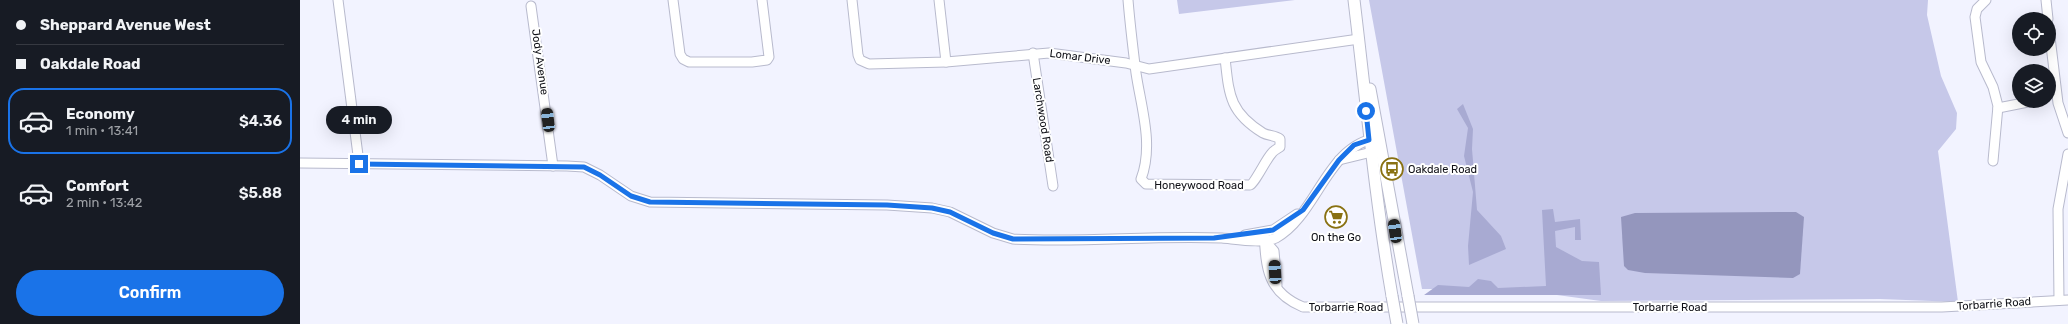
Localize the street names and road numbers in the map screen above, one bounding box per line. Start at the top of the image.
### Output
street label: Jody Avenue [529,28,551,96]
street label: Lomar Drive [1049,47,1111,67]
street label: Larchwood Road [1030,77,1056,163]
street label: Honeywood Road [1154,179,1244,192]
street label: Torbarrie Road [1956,295,2032,313]
street label: Torbarrie Road [1309,301,1383,314]
street label: Torbarrie Road [1633,301,1707,314]

